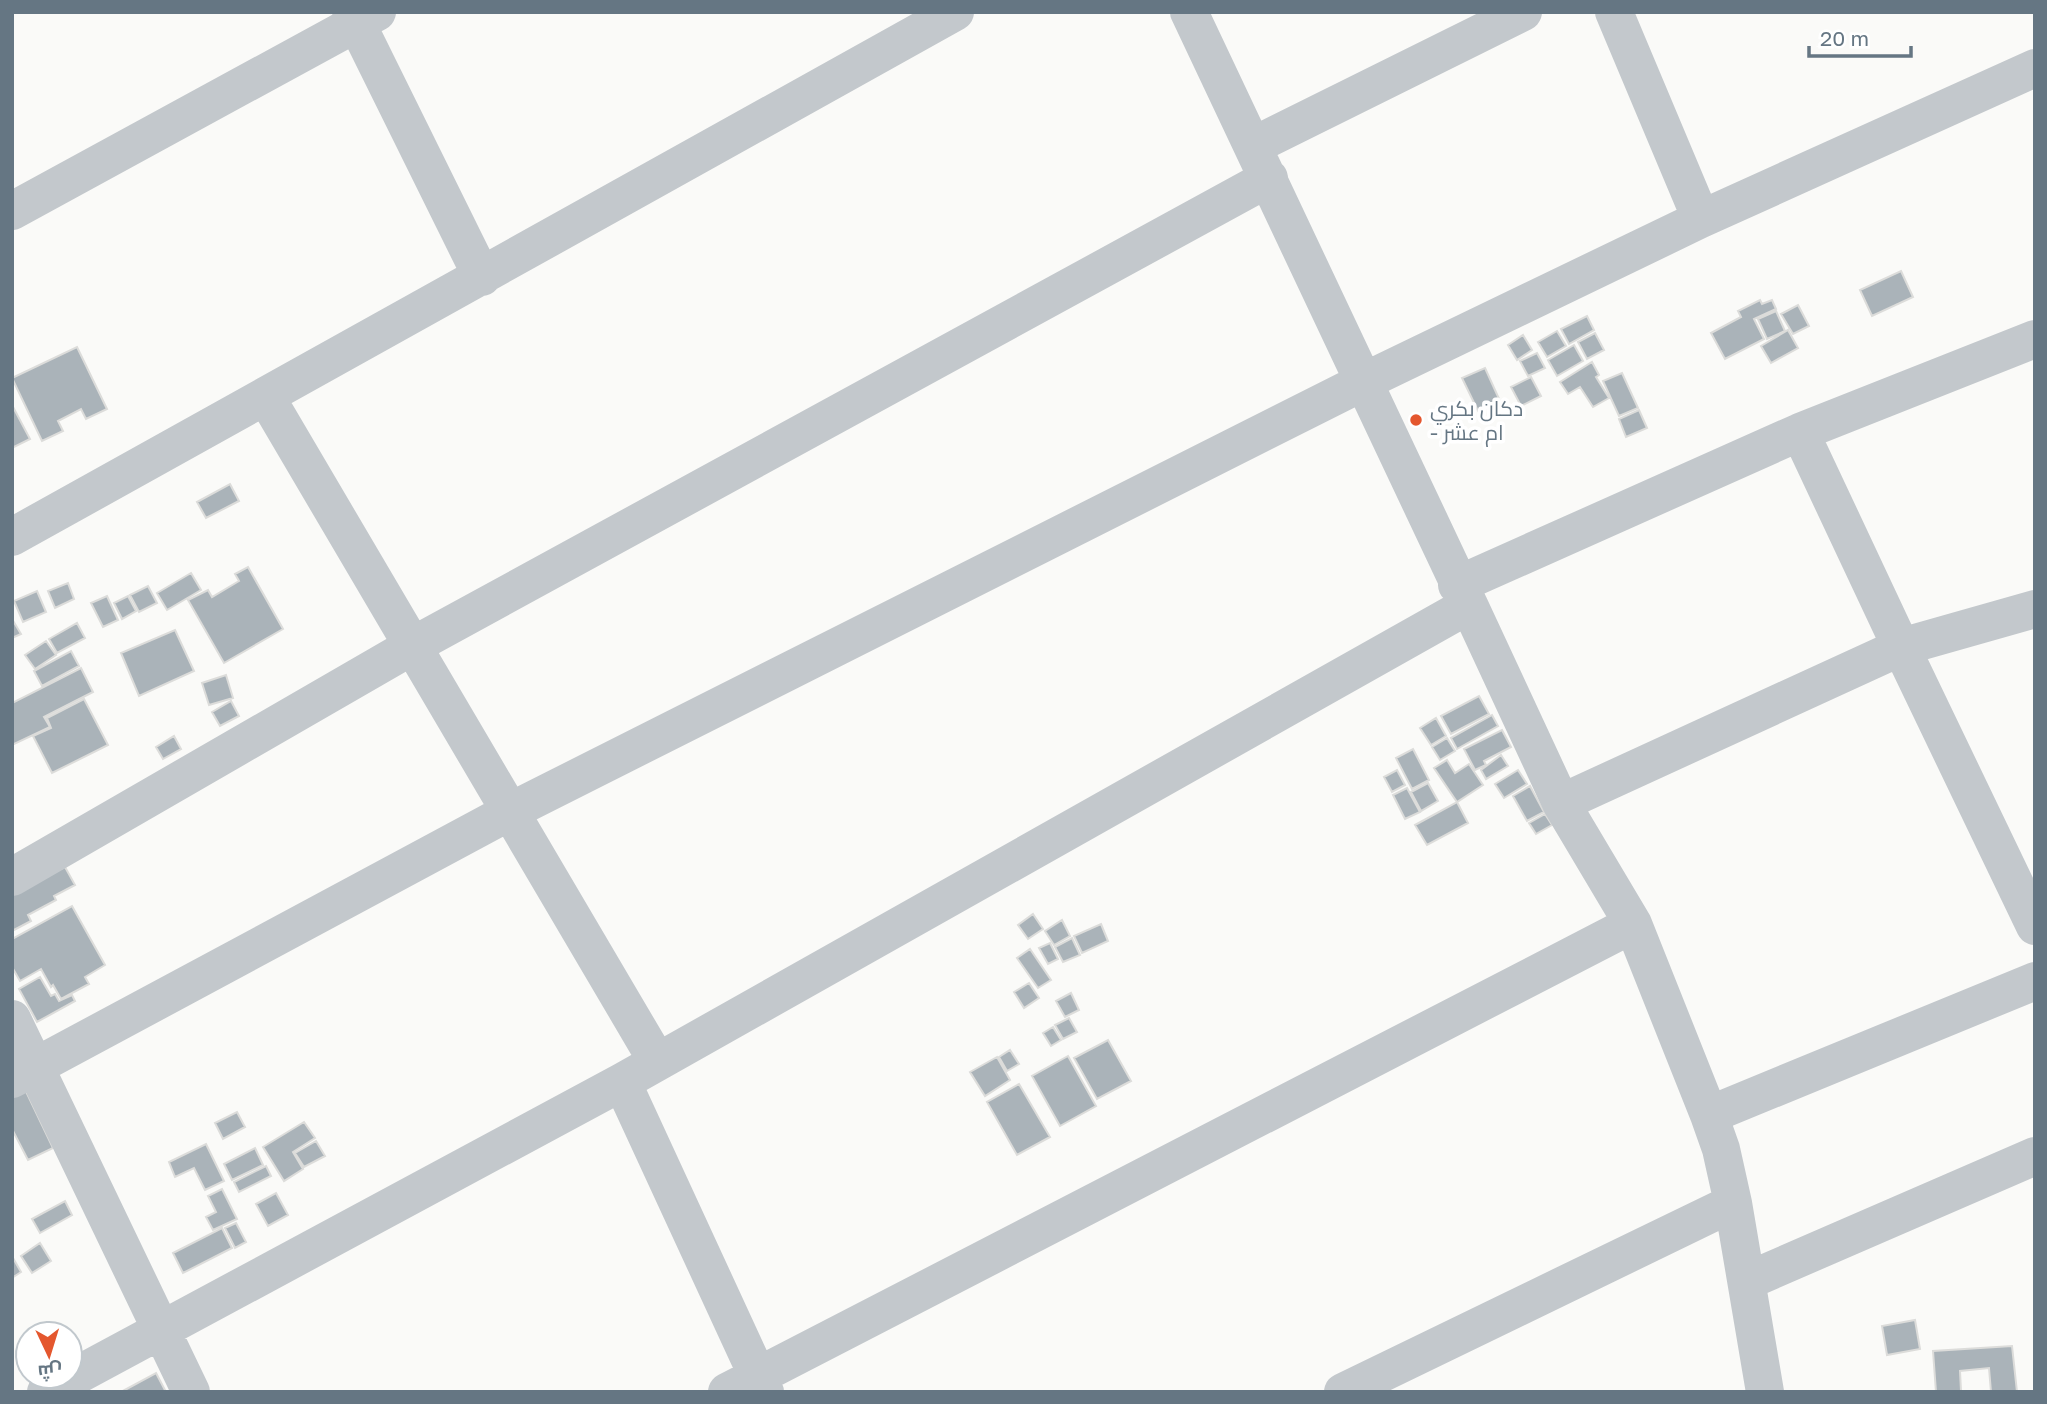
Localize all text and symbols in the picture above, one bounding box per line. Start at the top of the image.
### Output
scale bar [1809,14,1910,58]
text: 20 m [1820,25,1869,51]
place label: دكان بكري - ام عشر [1430,395,1523,447]
marker: دكان بكري - ام عشر [1408,412,1424,428]
north arrow [14,1320,84,1390]
text: ش [37,1359,63,1385]

